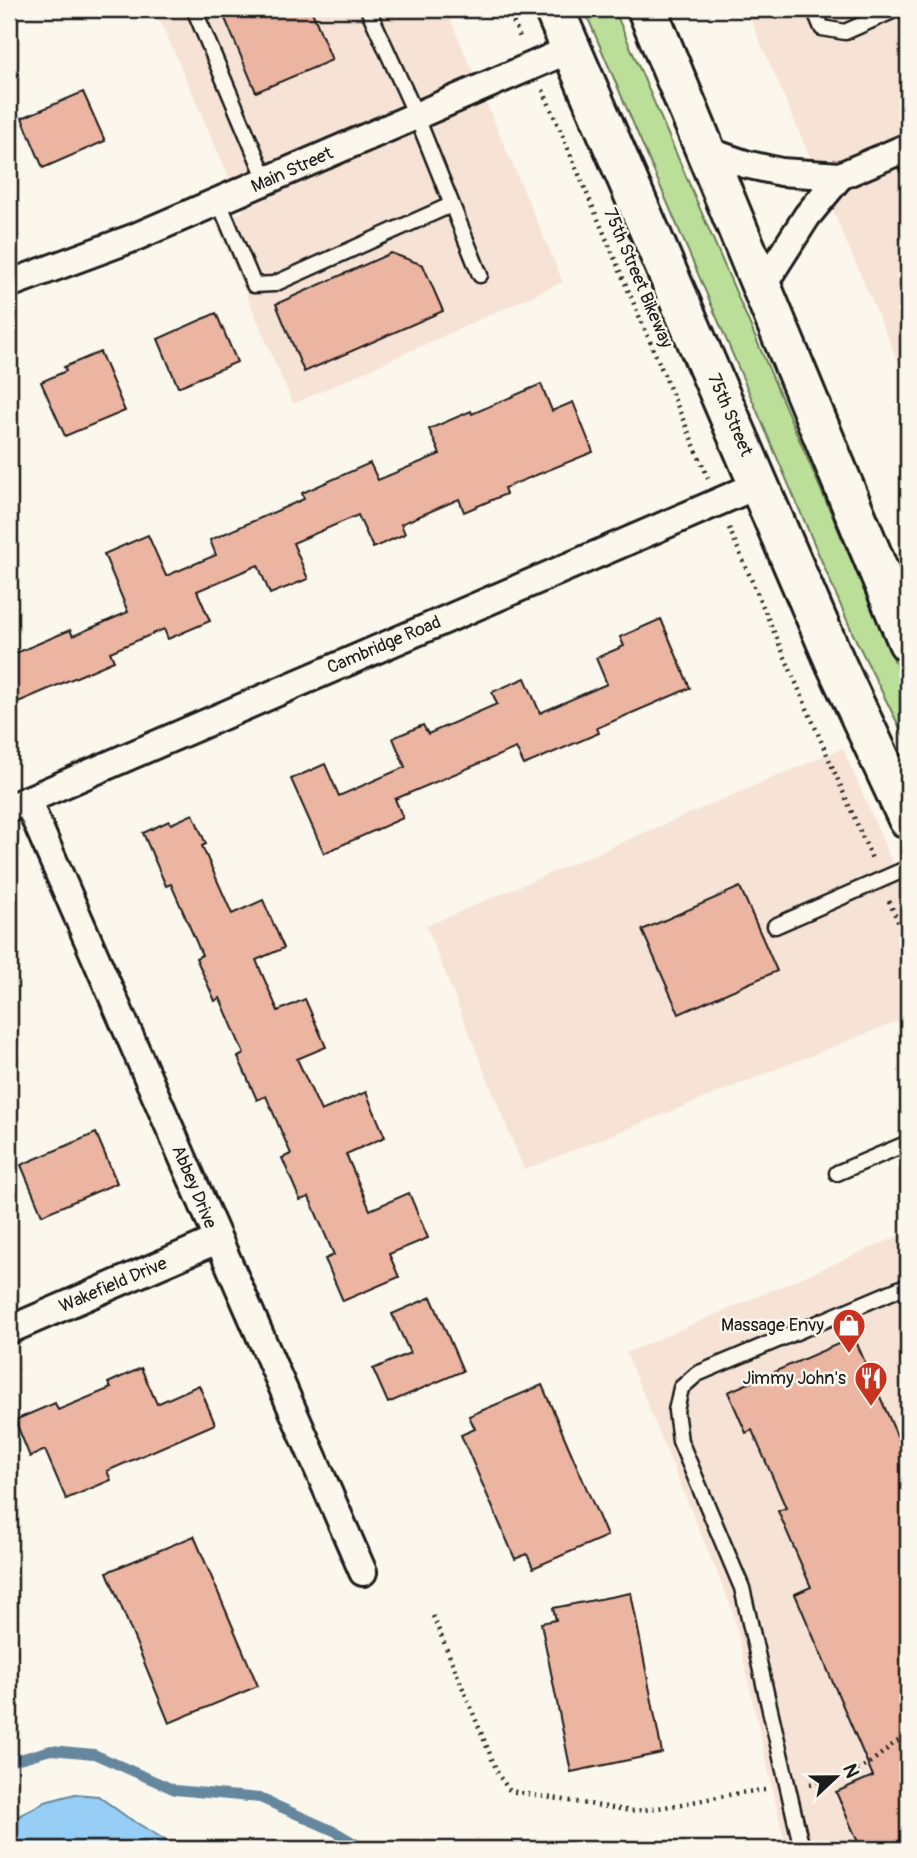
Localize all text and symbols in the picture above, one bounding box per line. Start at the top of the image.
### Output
street label: Main Street [247,141,337,198]
street label: 75th Street Bikeway [598,205,678,352]
street label: 75th Street [702,370,758,461]
street label: Cambridge Road [323,611,445,679]
street label: Abbey Drive [166,1142,222,1232]
street label: Wakefield Drive [56,1252,171,1318]
shop icon: Massage Envy [830,1306,868,1355]
place label: Massage Envy [721,1314,824,1337]
restaurant icon: Jimmy John's [852,1359,890,1408]
place label: Jimmy John's [743,1367,846,1390]
north arrow [802,1742,872,1812]
text: N [837,1761,864,1782]

